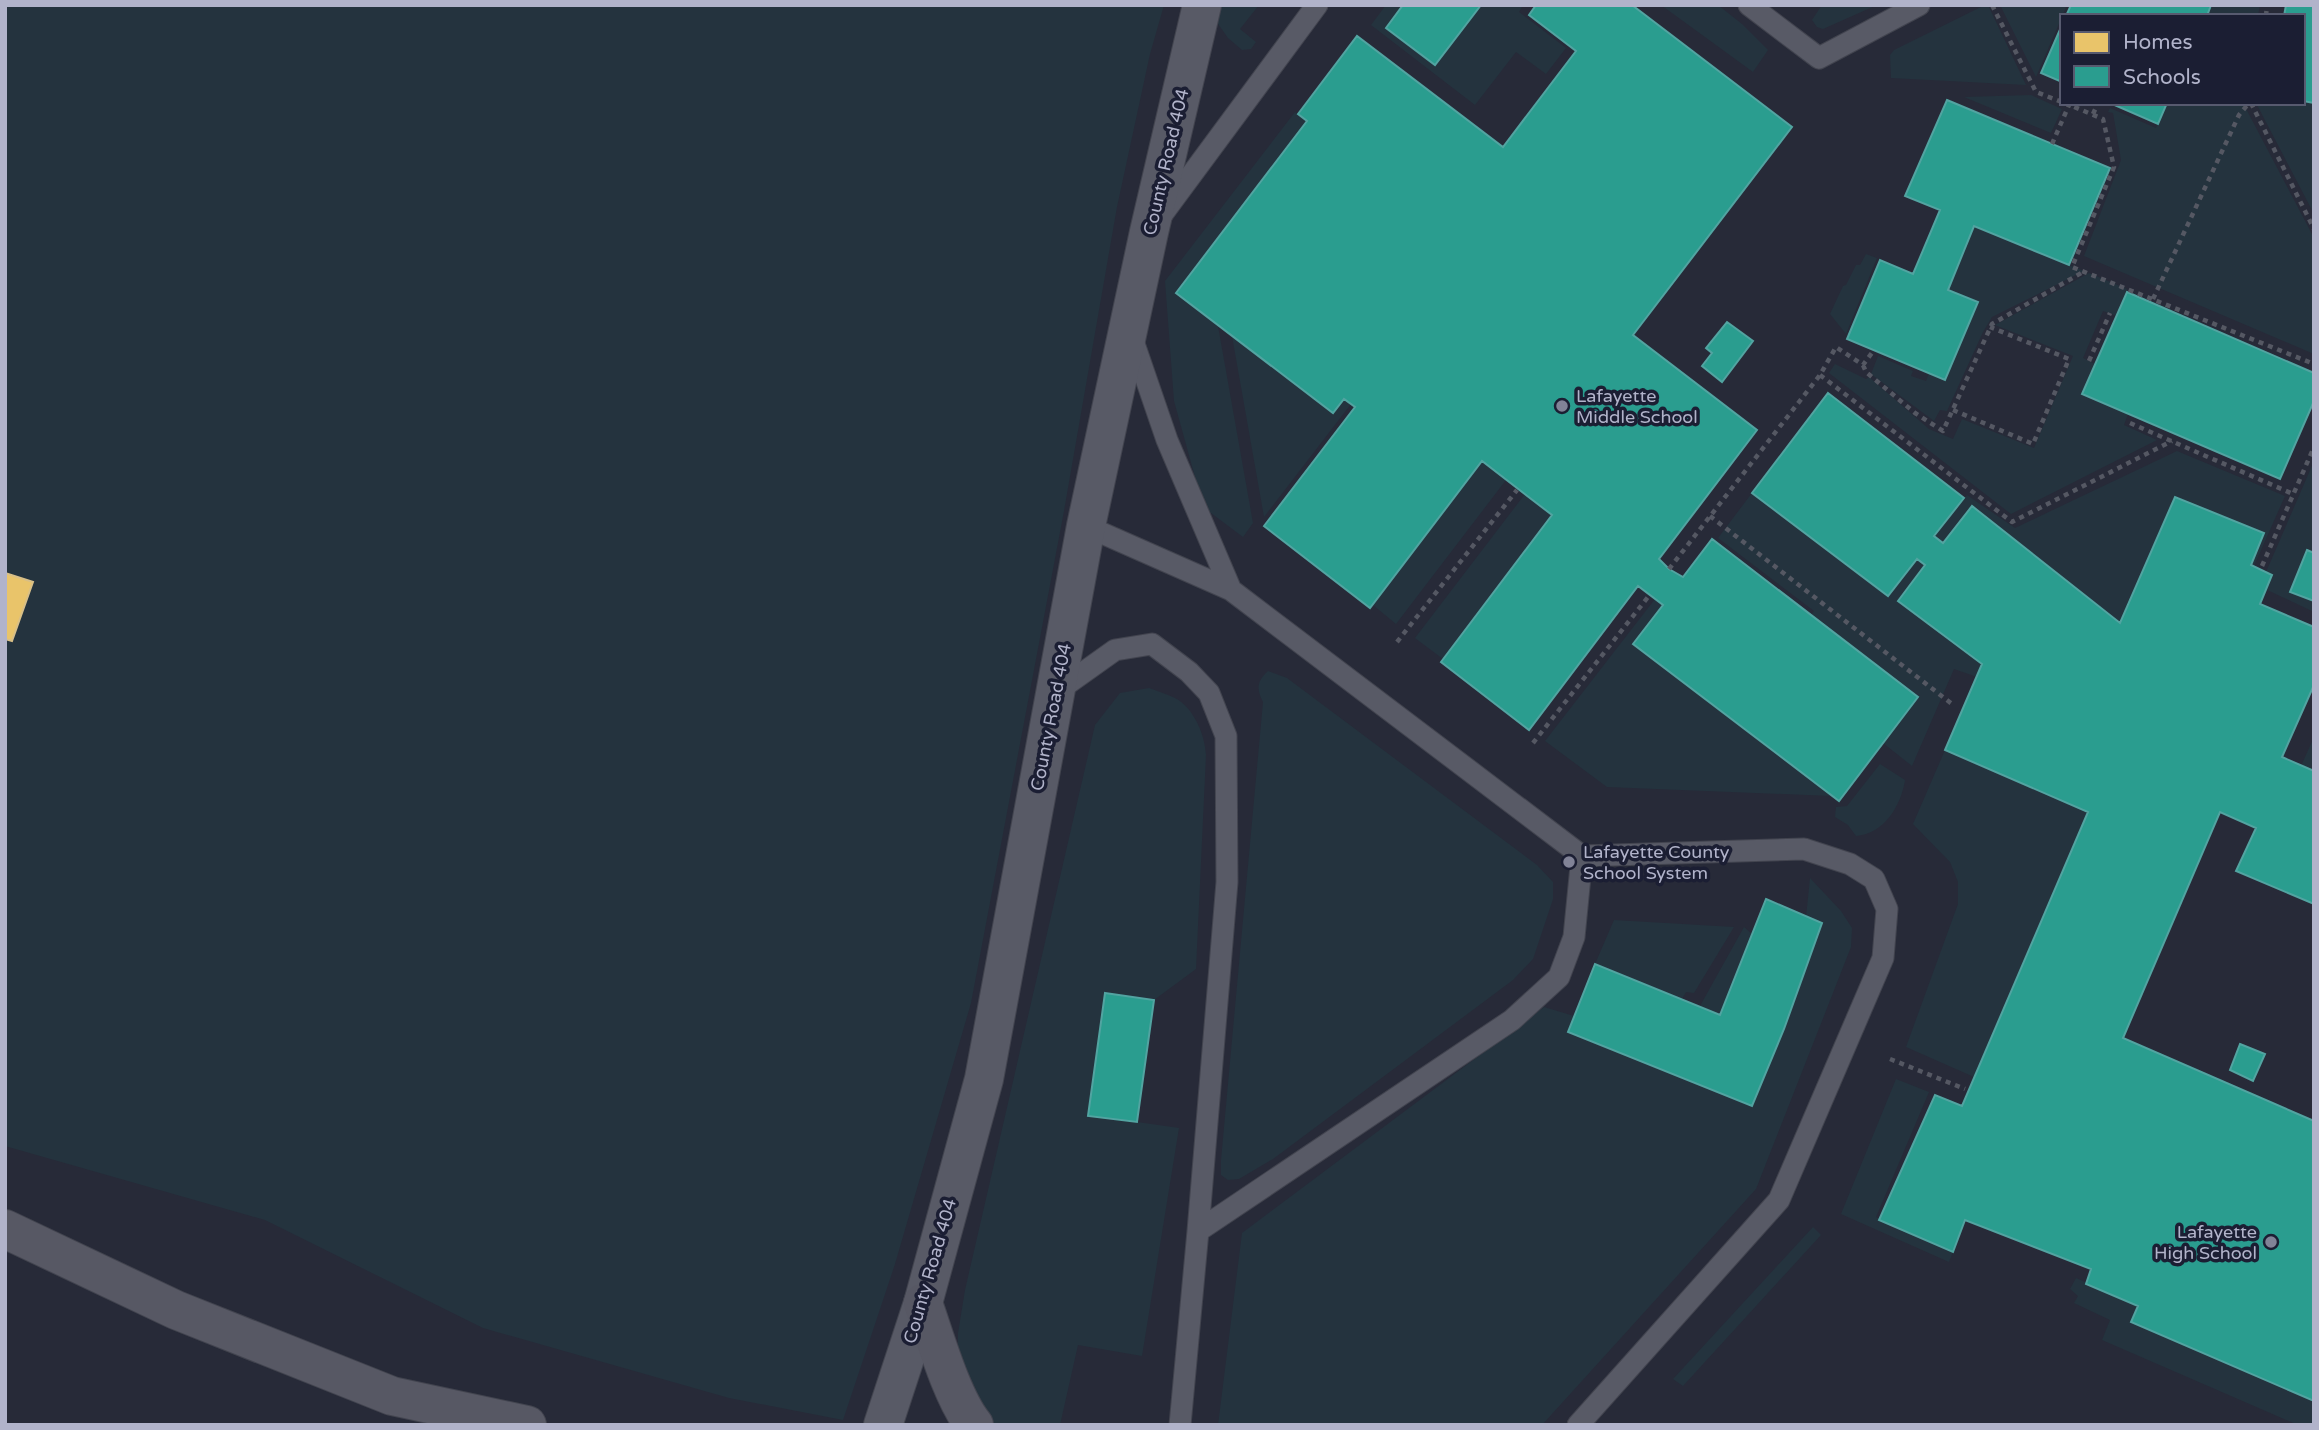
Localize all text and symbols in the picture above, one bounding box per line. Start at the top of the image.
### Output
legend [2060,14,2305,105]
text: Homes [2123,30,2193,55]
text: Schools [2123,65,2201,90]
street label: County Road 404 [1138,87,1194,237]
place label: Lafayette Middle School [1576,385,1698,428]
marker: Lafayette Middle School [1554,398,1570,414]
street label: County Road 404 [1026,641,1076,793]
place label: Lafayette County School System [1583,841,1730,884]
marker: Lafayette County School System [1561,854,1577,870]
street label: County Road 404 [899,1196,961,1346]
place label: Lafayette High School [2154,1221,2257,1264]
marker: Lafayette High School [2263,1234,2279,1250]

